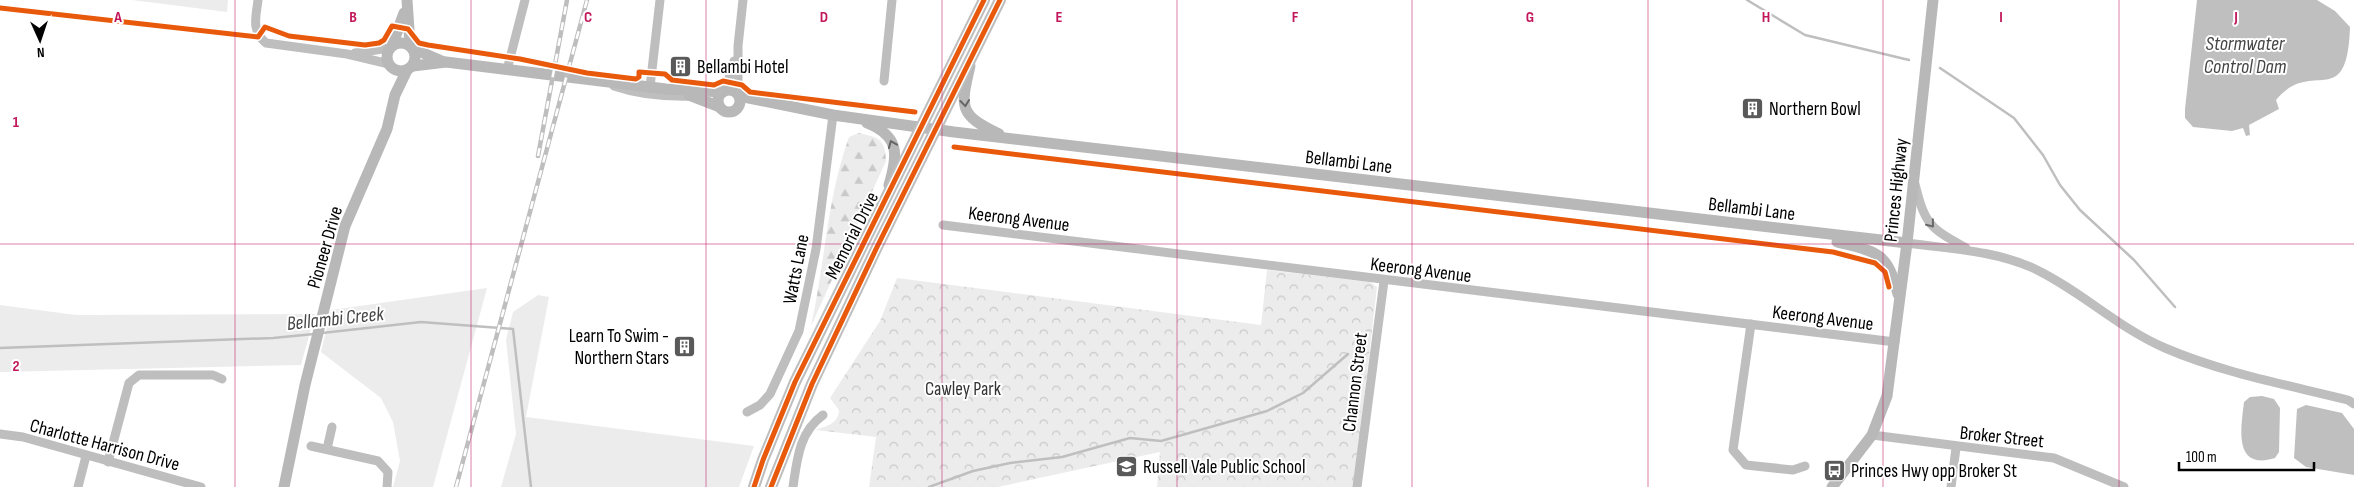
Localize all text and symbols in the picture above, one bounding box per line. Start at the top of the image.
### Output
text: A [113,8,122,27]
text: B [349,8,357,27]
text: C [584,8,592,27]
text: D [820,8,828,27]
text: E [1056,8,1063,27]
text: F [1292,8,1299,27]
text: G [1526,8,1534,27]
text: H [1762,8,1770,27]
text: I [1999,8,2003,27]
text: J [2233,8,2238,27]
north arrow [15,15,65,65]
water label: Stormwater Control Dam [2204,32,2287,79]
text: N [36,44,45,61]
building icon: Bellambi Hotel [669,54,693,78]
place label: Bellambi Hotel [697,56,788,79]
building icon: Northern Bowl [1741,96,1765,120]
place label: Northern Bowl [1769,98,1861,121]
one-way arrow [959,99,970,107]
text: 1 [13,113,20,132]
street label: Princes Highway [1880,137,1913,243]
one-way arrow [888,140,898,149]
street label: Bellambi Lane [1304,146,1394,179]
street label: Memorial Drive [821,188,884,283]
street label: Bellambi Lane [1707,193,1797,226]
street label: Keerong Avenue [967,202,1071,237]
street label: Pioneer Drive [303,204,348,291]
one-way arrow [1925,219,1934,228]
street label: Watts Lane [778,232,814,306]
street label: Keerong Avenue [1369,253,1473,288]
street label: Keerong Avenue [1771,301,1875,336]
water label: Bellambi Creek [286,302,385,336]
place label: Learn To Swim - Northern Stars [569,325,669,370]
street label: Channon Street [1338,331,1373,433]
building icon: Learn To Swim - Northern Stars [673,334,697,358]
text: 2 [12,357,20,376]
park label: Cawley Park [925,378,1002,401]
street label: Charlotte Harrison Drive [27,414,182,476]
street label: Broker Street [1959,422,2045,453]
scale bar [2179,440,2314,472]
text: 100 m [2186,448,2217,467]
school or university icon: Russell Vale Public School [1115,454,1139,478]
place label: Russell Vale Public School [1143,456,1305,479]
bus stop icon: Princes Hwy opp Broker St [1823,458,1847,482]
place label: Princes Hwy opp Broker St [1851,460,2017,483]

